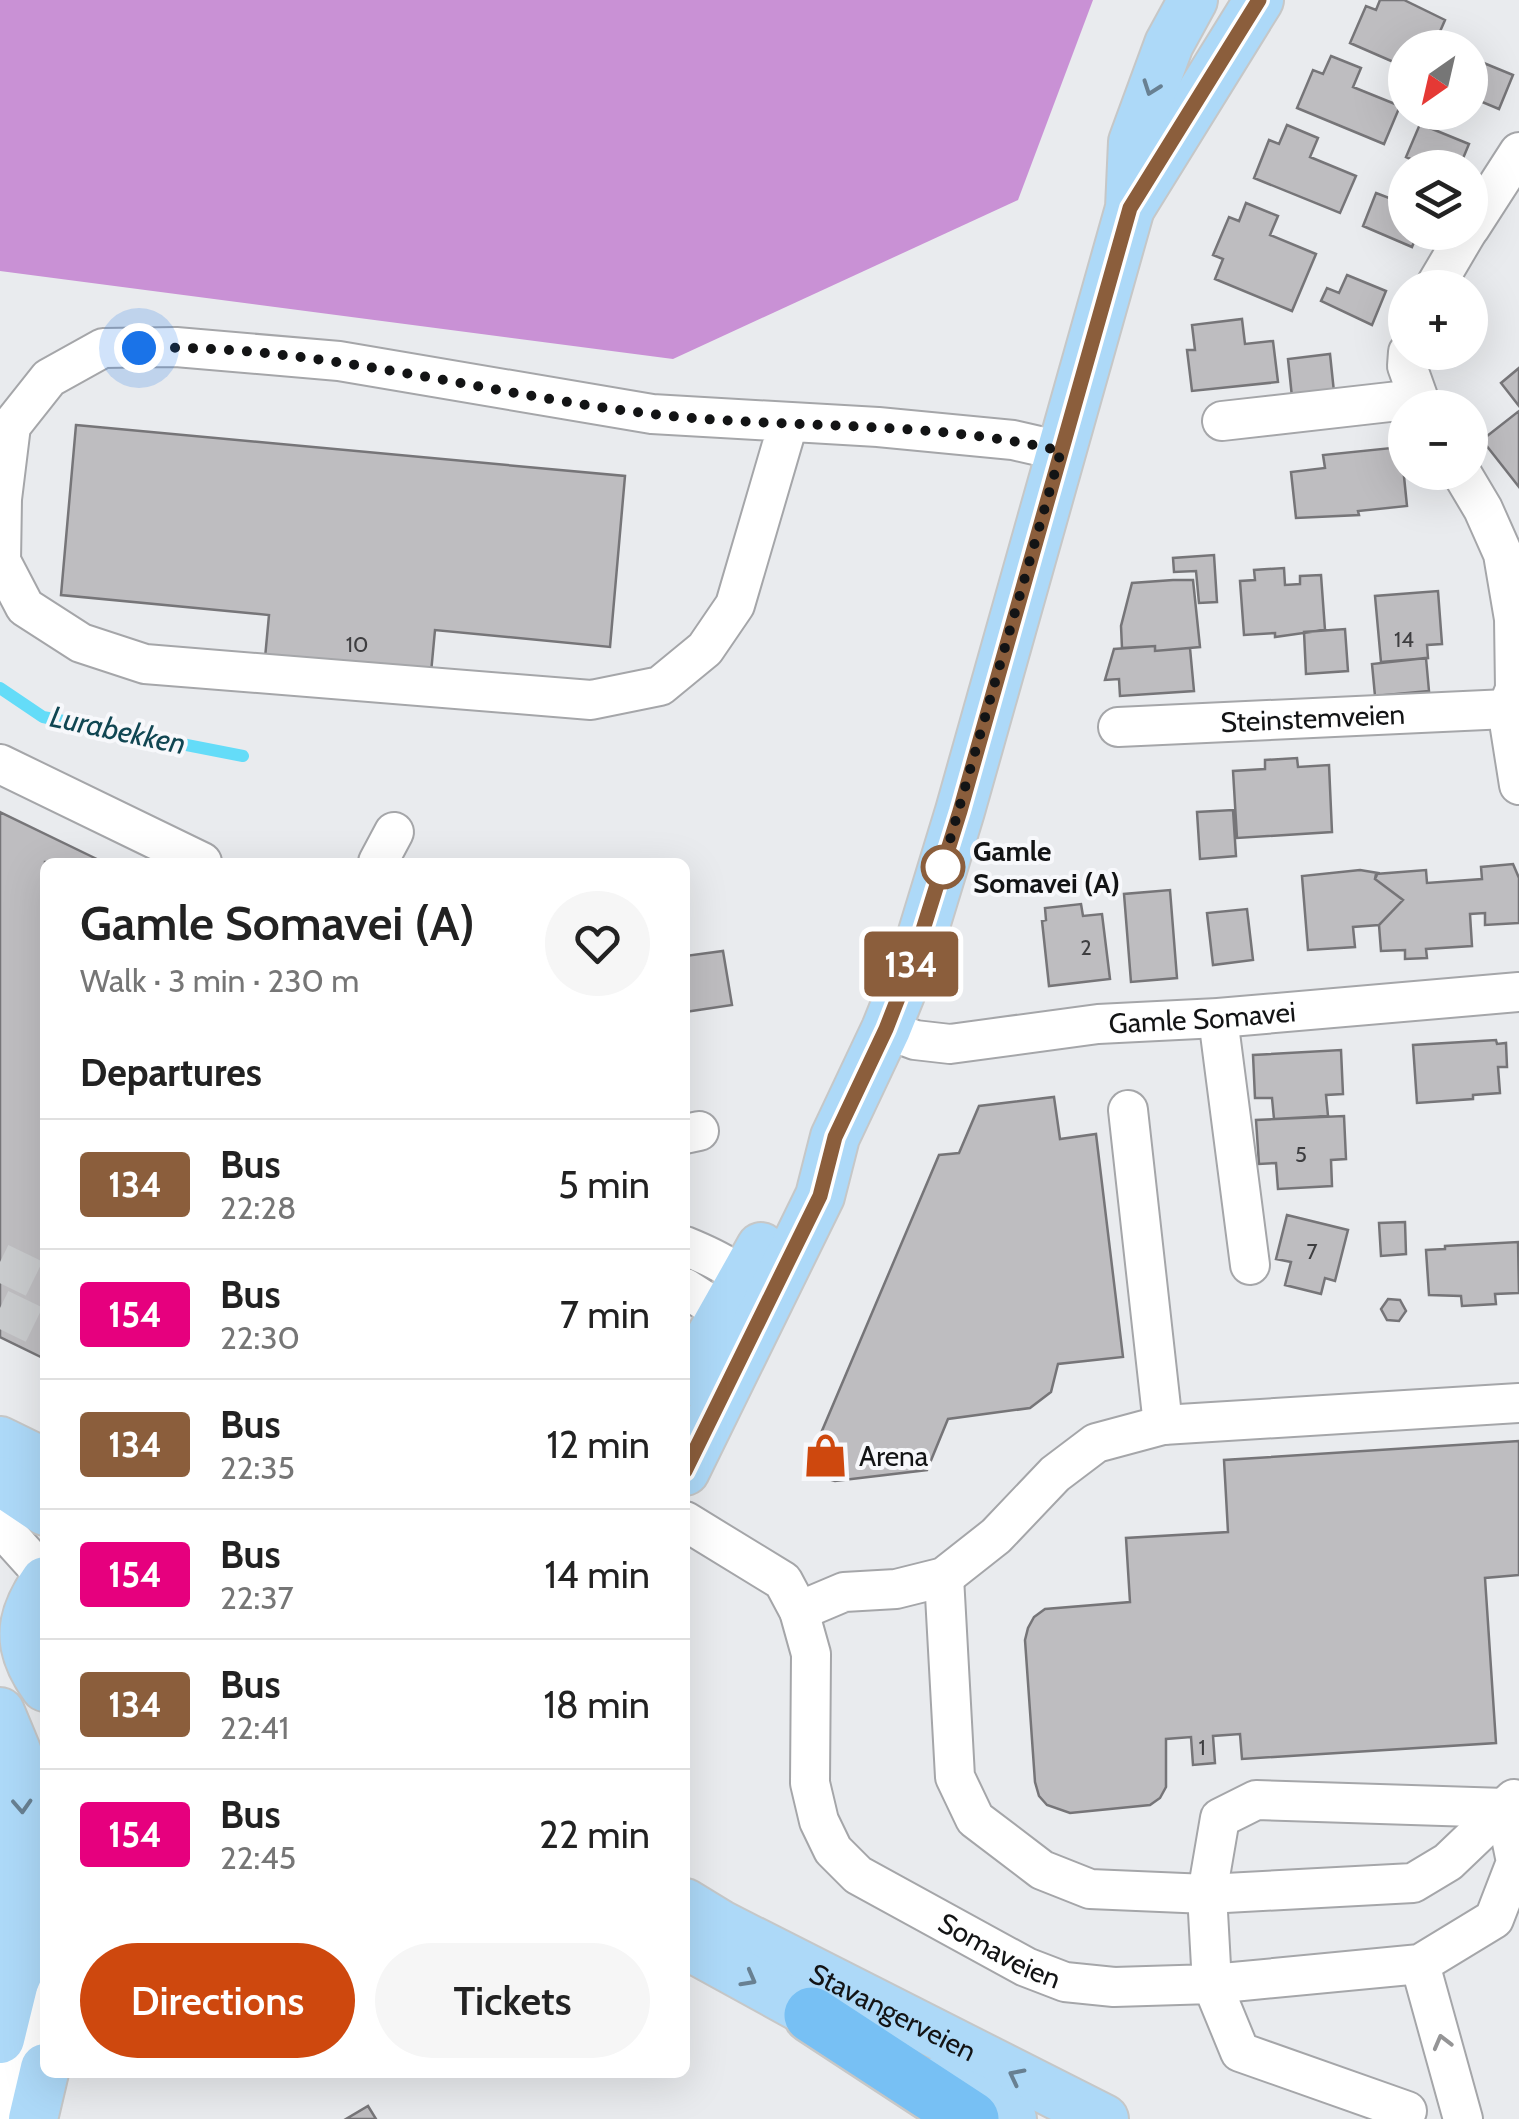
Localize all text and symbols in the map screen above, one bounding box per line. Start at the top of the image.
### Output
north arrow [1388,30,1488,130]
map controls [1388,30,1488,490]
one-way arrow [1143,78,1163,96]
button: layers [1388,150,1488,250]
button: + [1388,270,1488,370]
your location [114,323,164,373]
button: − [1388,390,1488,490]
house number: 14 [1394,626,1414,653]
house number: 10 [346,631,368,658]
street label: Steinstemveien [1220,697,1406,739]
water label: Lurabekken [47,698,189,762]
place label: Gamle Somavei (A) [973,834,1120,900]
marker: Gamle Somavei (A) [922,846,964,888]
button: heart [545,891,650,996]
text: Gamle Somavei (A) [80,894,475,952]
line badge: 134 [854,932,968,996]
house number: 2 [1080,934,1092,961]
text: 134 [884,943,938,986]
text: Walk · 3 min · 230 m [80,961,359,1000]
street label: Gamle Somavei [1108,994,1297,1040]
text: Departures [80,1049,262,1096]
text: Bus [220,1141,281,1188]
house number: 5 [1295,1141,1307,1168]
text: 5 min [558,1161,650,1208]
text: 134 [108,1163,162,1206]
text: 22:28 [220,1188,296,1227]
house number: 7 [1306,1238,1318,1265]
text: Bus [220,1271,281,1318]
text: 7 min [560,1291,650,1338]
text: 154 [108,1293,162,1336]
text: 22:30 [220,1318,300,1357]
text: Bus [220,1401,281,1448]
text: 12 min [547,1421,650,1468]
text: 134 [108,1423,162,1466]
shop icon: Arena [802,1432,850,1480]
place label: Arena [859,1439,929,1473]
text: 22:35 [220,1448,295,1487]
text: Bus [220,1531,281,1578]
text: 14 min [544,1551,650,1598]
text: 154 [108,1553,162,1596]
text: 22:37 [220,1578,294,1617]
text: Bus [220,1661,281,1708]
text: 18 min [543,1681,650,1728]
text: 134 [108,1683,162,1726]
text: 22:41 [220,1708,289,1747]
house number: 1 [1198,1734,1206,1761]
text: Bus [220,1791,281,1838]
one-way arrow [11,1799,32,1815]
text: 22 min [539,1811,650,1858]
text: 154 [108,1813,162,1856]
text: 22:45 [220,1838,296,1877]
street label: Somaveien [933,1905,1066,1996]
button: Directions [80,1943,355,2058]
button: Tickets [375,1943,650,2058]
street label: Stavangerveien [804,1956,982,2068]
one-way arrow [738,1967,756,1987]
one-way arrow [1432,2033,1453,2051]
one-way arrow [1009,2069,1027,2088]

